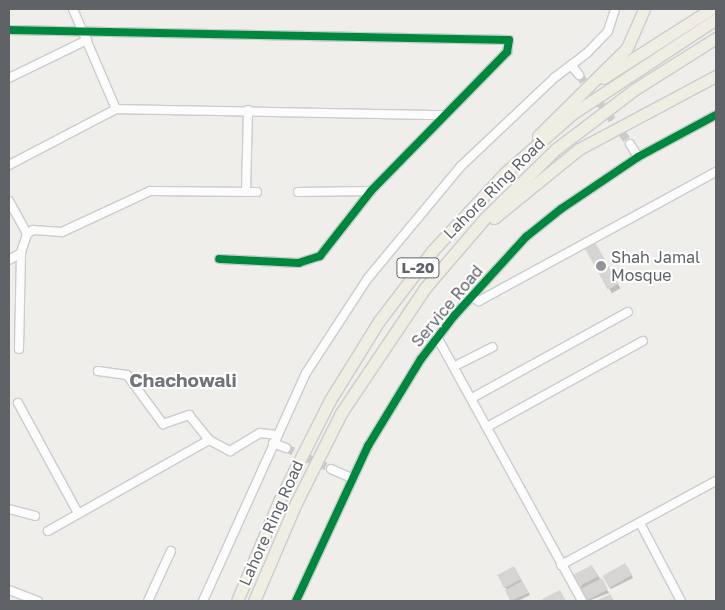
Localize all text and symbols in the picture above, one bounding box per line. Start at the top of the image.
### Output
street label: Lahore Ring Road [439,133,549,243]
place label: Shah Jamal Mosque [611,247,700,285]
road number: L-20 [396,256,440,280]
marker: Shah Jamal Mosque [595,260,607,272]
street label: Service Road [407,261,487,351]
district label: Chachowali [129,369,237,391]
street label: Lahore Ring Road [235,457,307,589]

